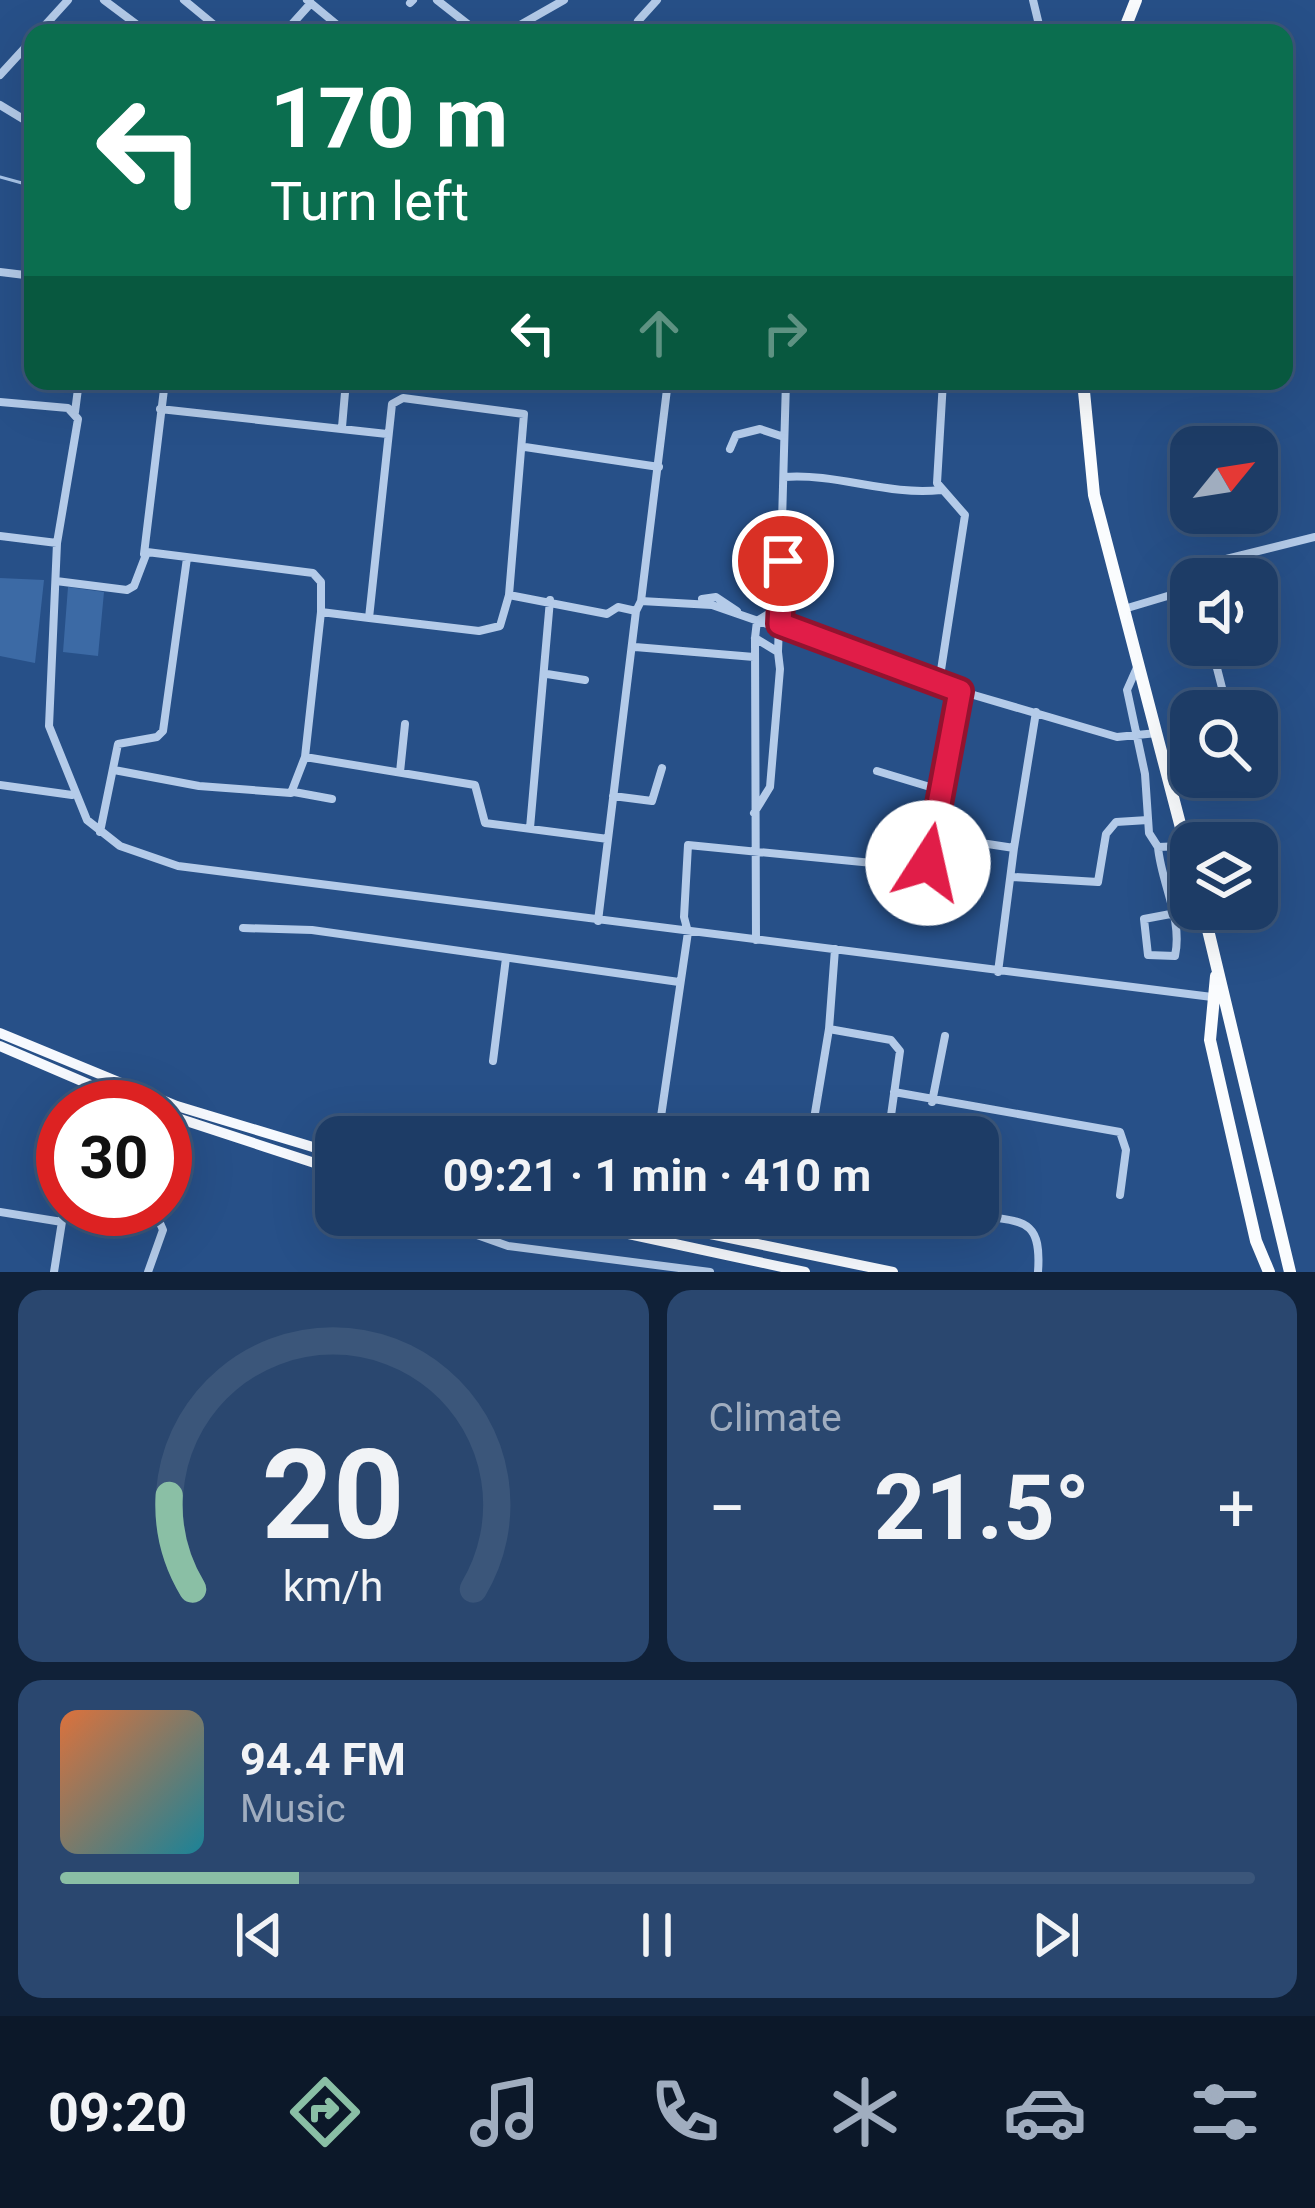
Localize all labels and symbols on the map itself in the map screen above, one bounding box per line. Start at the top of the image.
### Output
north arrow [1170,426,1278,534]
pin [732,510,834,612]
position arrow [865,800,991,926]
speed limit sign: 30 [36,1080,192,1236]

